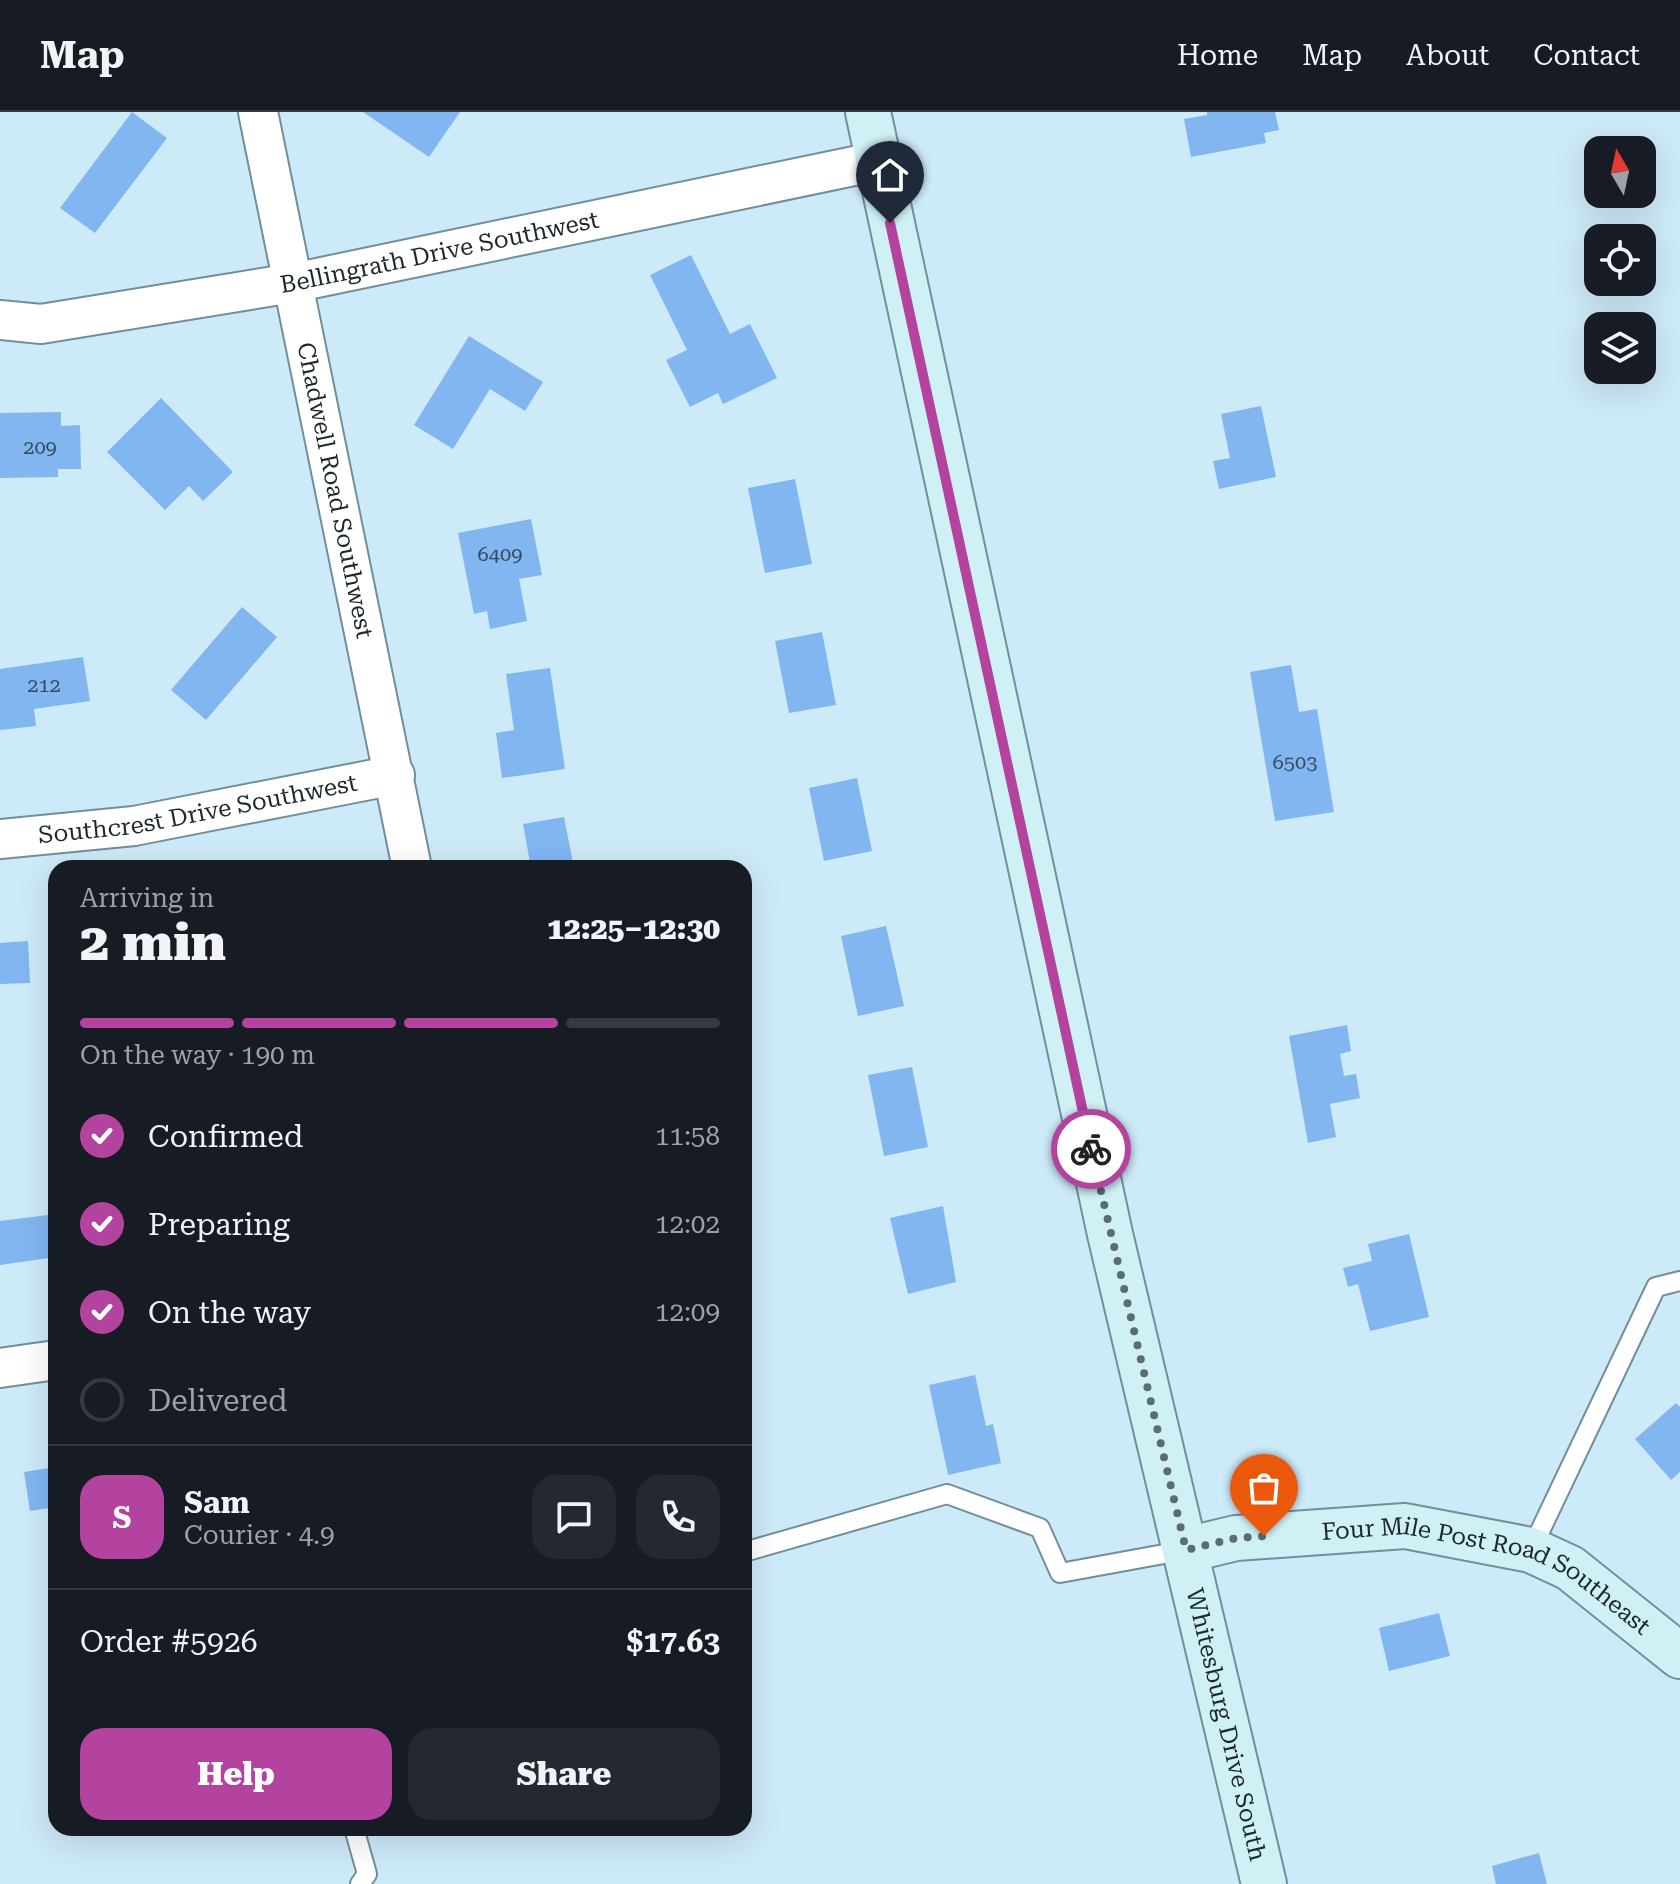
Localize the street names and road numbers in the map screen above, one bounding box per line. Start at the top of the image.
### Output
street label: Bellingrath Drive Southwest [278,206,601,299]
street label: Chadwell Road Southwest [291,340,379,641]
street label: Southcrest Drive Southwest [37,769,359,849]
street label: Four Mile Post Road Southeast [1321,1512,1656,1641]
street label: Whitesburg Drive South [1180,1586,1272,1864]

